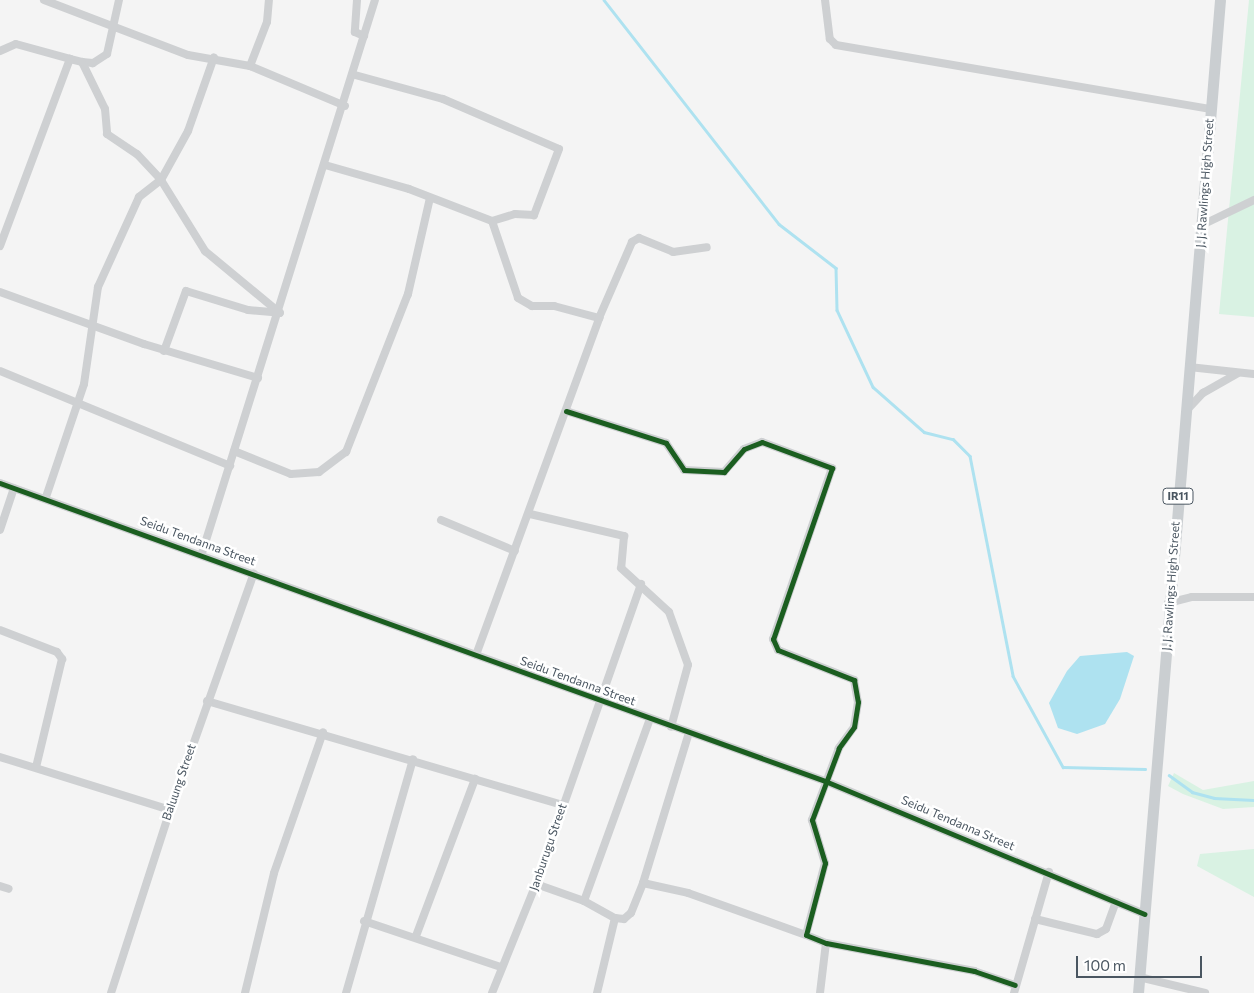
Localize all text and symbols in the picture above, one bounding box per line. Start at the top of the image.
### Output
street label: J. J. Rawlings High Street [1193,118,1217,248]
road number: IR11 [1162,488,1194,504]
street label: Seidu Tendanna Street [138,513,258,569]
street label: J. J. Rawlings High Street [1159,521,1183,651]
street label: Seidu Tendanna Street [518,653,638,709]
street label: Baluung Street [159,742,199,822]
street label: Seidu Tendanna Street [899,793,1017,853]
street label: Janburugu Street [526,801,570,893]
scale bar [1079,946,1205,978]
text: 100 m [1084,956,1126,974]

